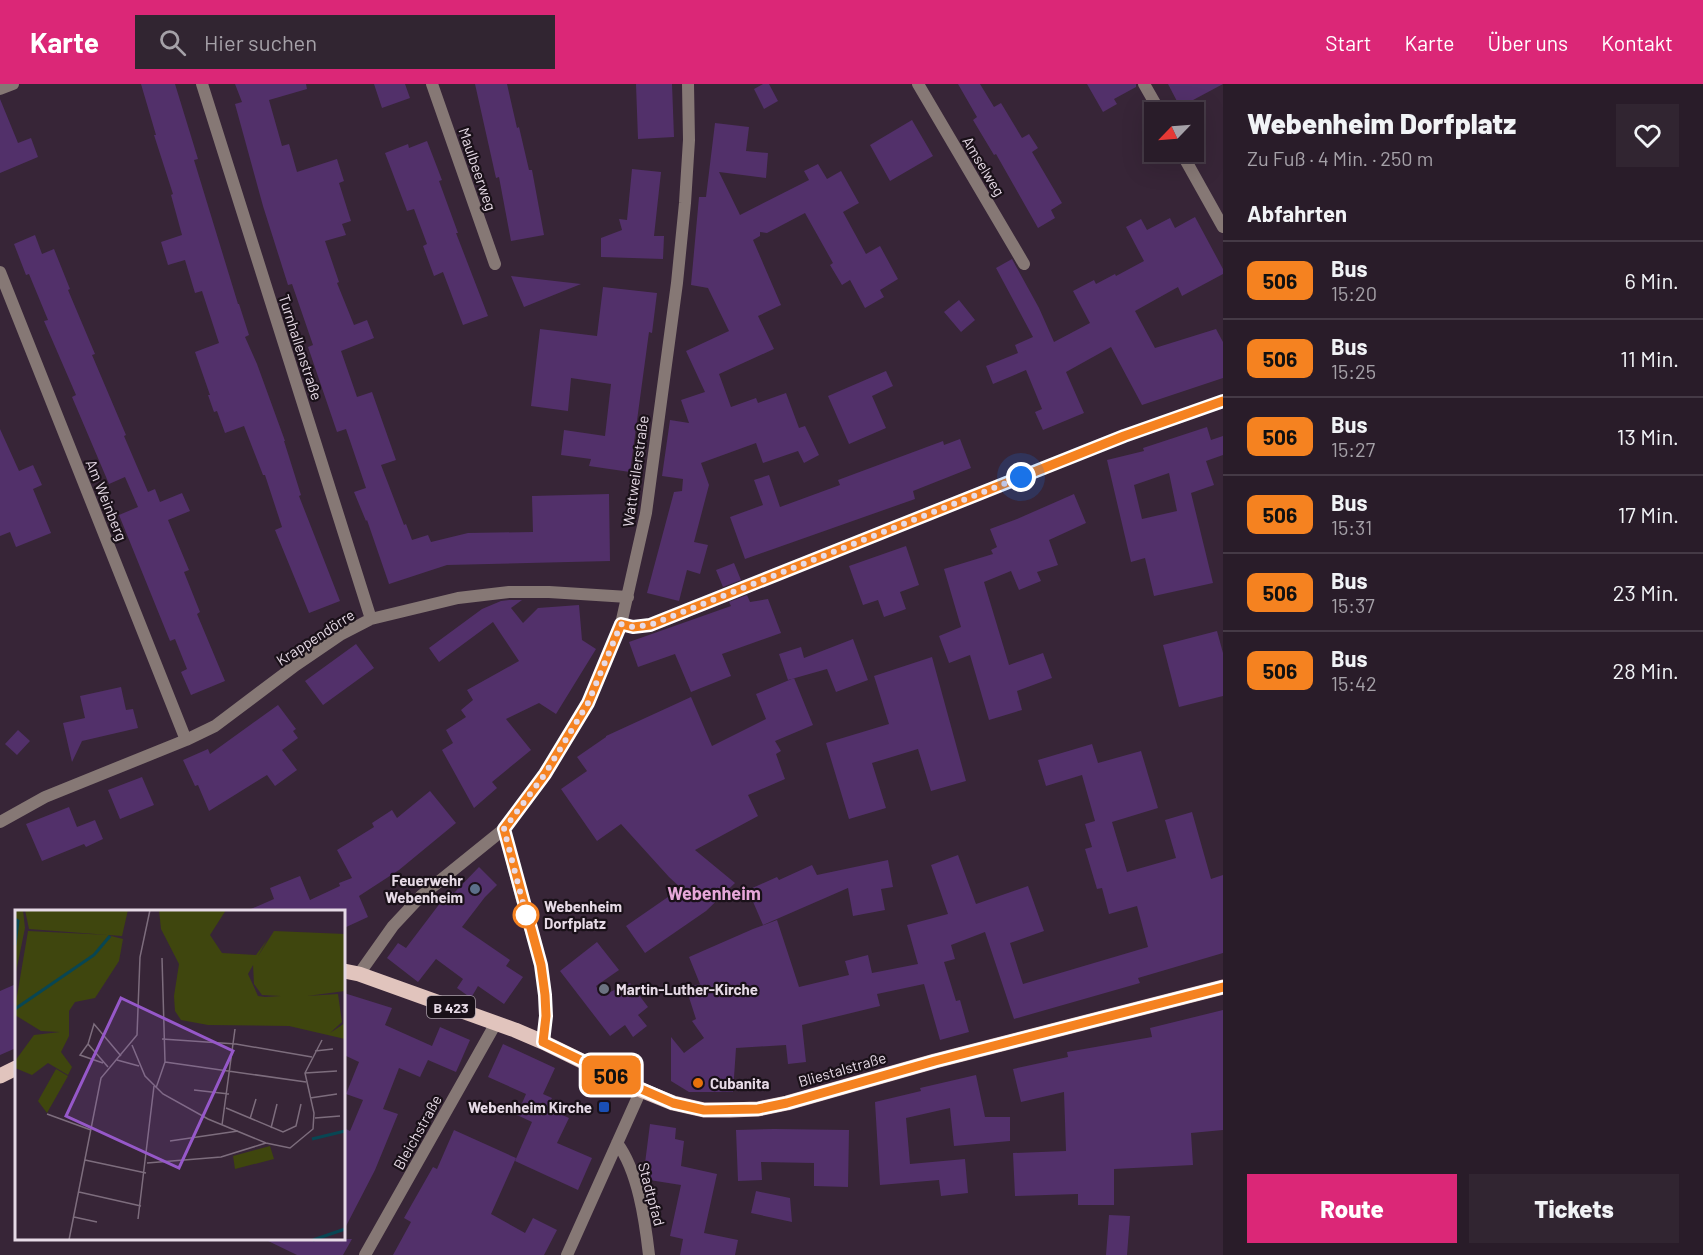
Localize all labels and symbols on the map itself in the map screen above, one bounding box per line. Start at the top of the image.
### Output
north arrow [1144,102,1204,162]
street label: Maulbeerweg [455,125,501,213]
street label: Amselweg [959,133,1009,199]
street label: Turnhallenstraße [275,292,327,402]
street label: Wattweilerstraße [618,414,652,528]
street label: Am Weinberg [83,457,131,543]
your location [1006,462,1036,492]
street label: Krappendörre [272,605,358,669]
place label: Feuerwehr Webenheim [385,871,463,906]
marker: Feuerwehr Webenheim [468,882,482,896]
district label: Webenheim [667,882,761,904]
place label: Webenheim Dorfplatz [544,897,622,932]
marker: Webenheim Dorfplatz [513,902,539,928]
inset map [15,910,345,1240]
place label: Martin-Luther-Kirche [616,980,758,998]
marker: Martin-Luther-Kirche [597,982,611,996]
road number: B 423 [427,996,475,1018]
street label: Bliestalstraße [796,1048,888,1090]
line badge: 506 [576,1056,646,1094]
place label: Cubanita [710,1074,769,1092]
marker: Cubanita [691,1076,705,1090]
street label: Bleichstraße [389,1091,445,1173]
place label: Webenheim Kirche [468,1098,592,1116]
marker: Webenheim Kirche [597,1100,611,1114]
street label: Stadtpfad [635,1160,669,1228]

